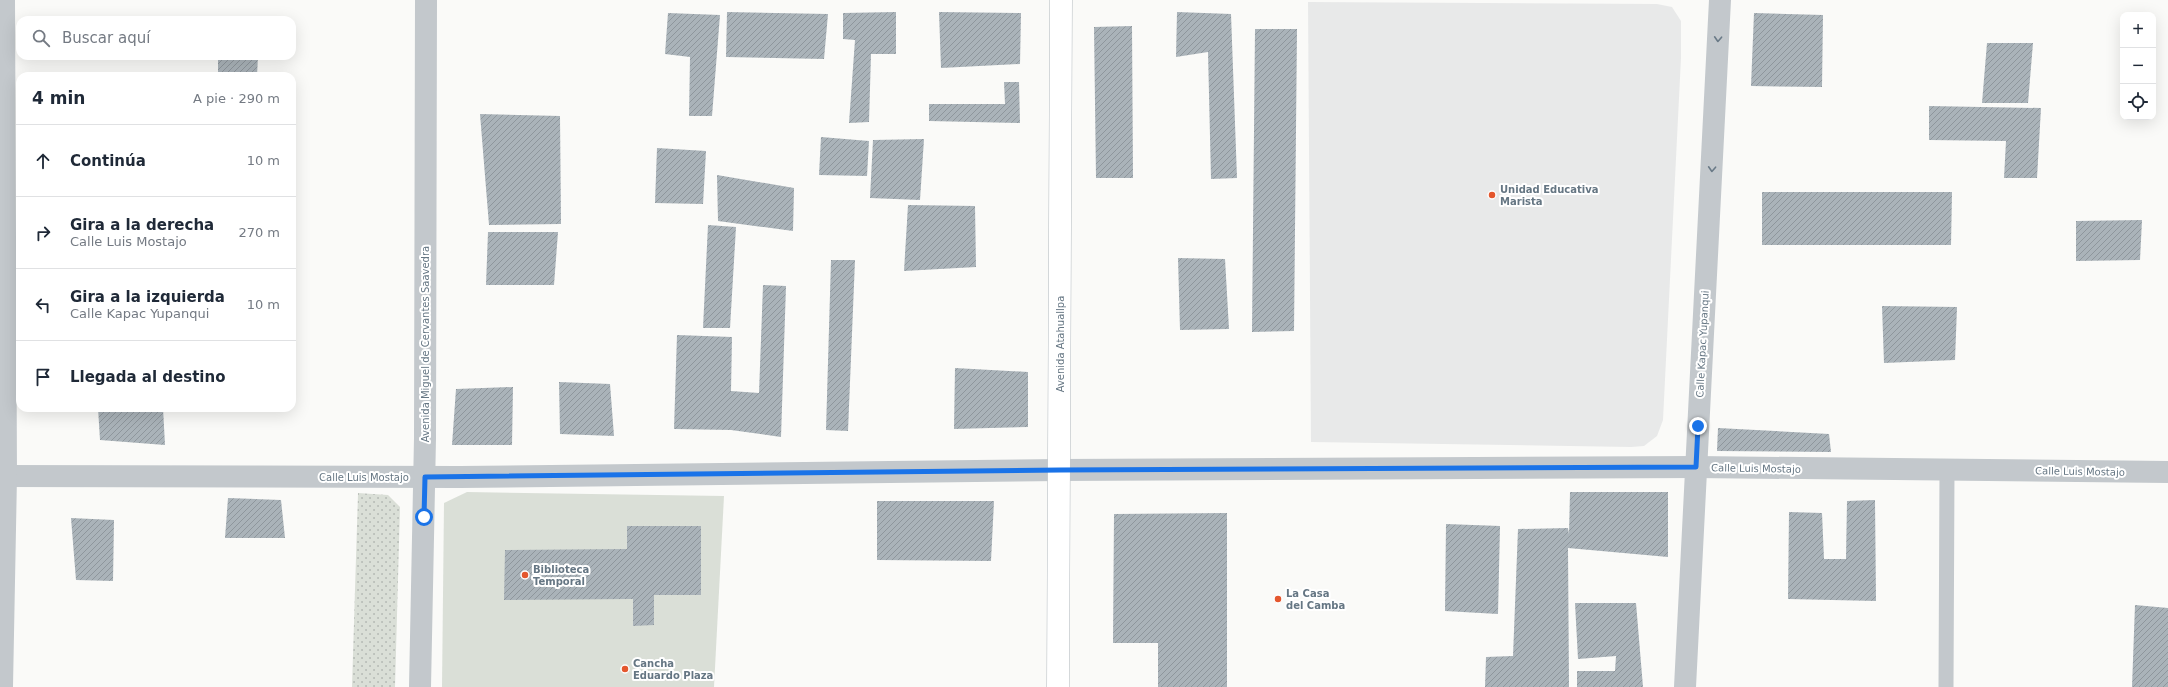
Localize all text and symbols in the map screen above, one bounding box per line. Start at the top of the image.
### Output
map controls [2120,12,2156,120]
button: + [2120,12,2156,48]
search box [16,16,296,60]
icon: search [30,27,52,49]
text: Buscar aquí [62,29,150,47]
one-way arrow [1714,36,1723,42]
button: − [2120,48,2156,84]
button: locate [2120,84,2156,120]
text: 4 min [32,88,85,108]
text: A pie · 290 m [193,91,280,106]
icon: ahead [32,150,54,172]
text: Continúa [70,152,146,170]
text: 10 m [247,153,280,168]
one-way arrow [1707,166,1716,172]
place label: Unidad Educativa Marista [1500,184,1598,207]
marker: Unidad Educativa Marista [1487,190,1497,200]
text: Gira a la derecha [70,216,214,234]
icon: right [32,222,54,244]
text: 270 m [238,225,280,240]
text: Calle Luis Mostajo [70,234,187,249]
street label: Avenida Miguel de Cervantes Saavedra [420,246,431,442]
text: Gira a la izquierda [70,288,225,306]
street label: Calle Kapac Yupanqui [1694,290,1711,398]
icon: left [32,294,54,316]
street label: Avenida Atahuallpa [1055,296,1066,392]
text: 10 m [247,297,280,312]
text: Calle Kapac Yupanqui [70,306,209,321]
icon: arrive [32,366,54,388]
text: Llegada al destino [70,368,225,386]
route end [1689,417,1707,435]
street label: Calle Luis Mostajo [1711,462,1801,475]
street label: Calle Luis Mostajo [2035,465,2125,478]
street label: Calle Luis Mostajo [319,472,409,483]
route start [415,508,433,526]
place label: Biblioteca Temporal [533,564,589,587]
marker: Biblioteca Temporal [520,570,530,580]
place label: La Casa del Camba [1286,588,1345,611]
marker: La Casa del Camba [1273,594,1283,604]
place label: Cancha Eduardo Plaza [633,658,713,681]
marker: Cancha Eduardo Plaza [620,664,630,674]

